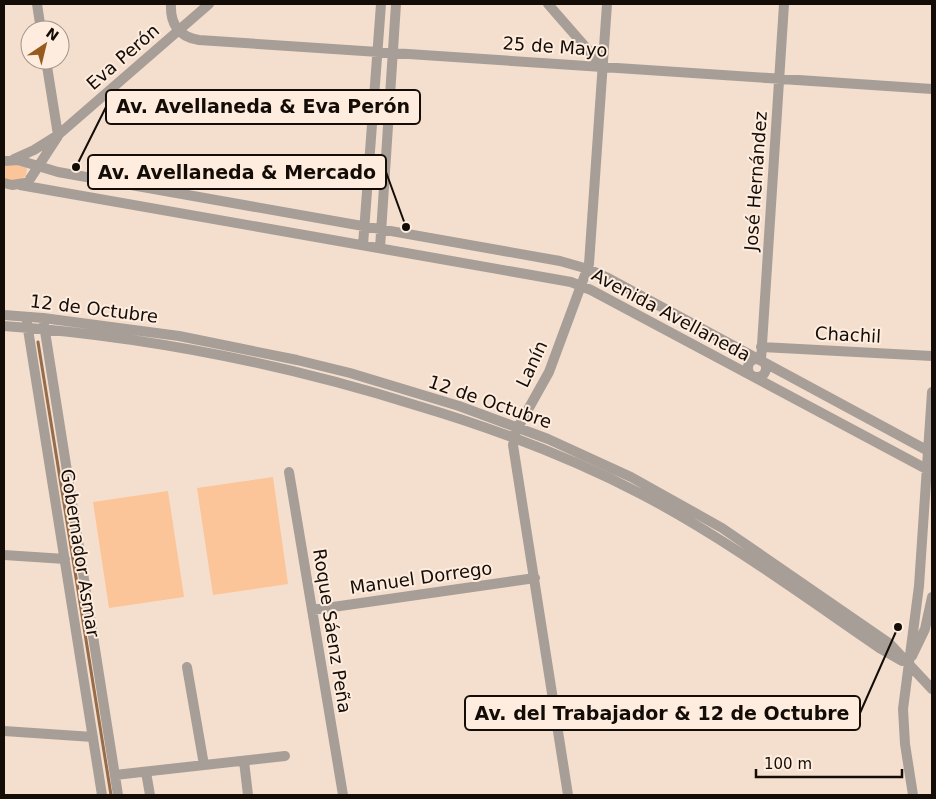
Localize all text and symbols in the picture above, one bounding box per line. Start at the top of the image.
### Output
street label: Eva Perón [82,19,163,94]
north arrow [20,20,70,70]
text: N [43,24,62,44]
street label: 25 de Mayo [502,32,608,61]
callout: Av. Avellaneda & Eva Perón [106,90,420,124]
text: Av. Avellaneda & Eva Perón [116,95,410,117]
street label: José Hernández [740,110,771,253]
callout: Av. Avellaneda & Mercado [88,155,386,189]
text: Av. Avellaneda & Mercado [98,161,376,183]
street label: Avenida Avellaneda [588,264,754,365]
street label: 12 de Octubre [29,290,159,327]
street label: Chachil [814,322,882,347]
street label: Lanín [512,337,551,390]
street label: 12 de Octubre [426,371,555,432]
street label: Gobernador Asmar [57,467,104,639]
street label: Roque Sáenz Peña [309,547,356,715]
street label: Manuel Dorrego [348,557,494,598]
callout: Av. del Trabajador & 12 de Octubre [465,696,860,730]
text: Av. del Trabajador & 12 de Octubre [475,702,850,724]
scale bar [756,746,902,778]
text: 100 m [764,755,812,773]

